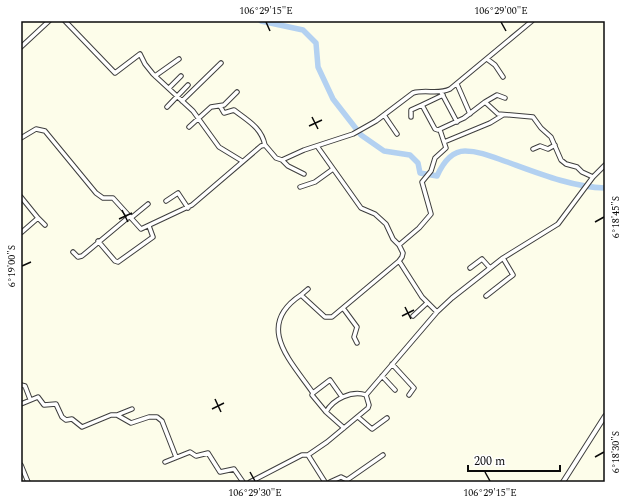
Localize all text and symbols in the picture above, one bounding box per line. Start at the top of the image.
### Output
text: 106°29'15"E [239,3,293,19]
text: 106°29'00"E [474,3,528,19]
text: 6°18'45"S [608,196,624,238]
text: 6°19'00"S [4,245,20,287]
text: 6°18'30"S [608,431,624,473]
scale bar [468,447,560,473]
text: 200 m [474,452,505,471]
text: 106°29'30"E [228,485,282,501]
text: 106°29'15"E [463,485,517,501]

